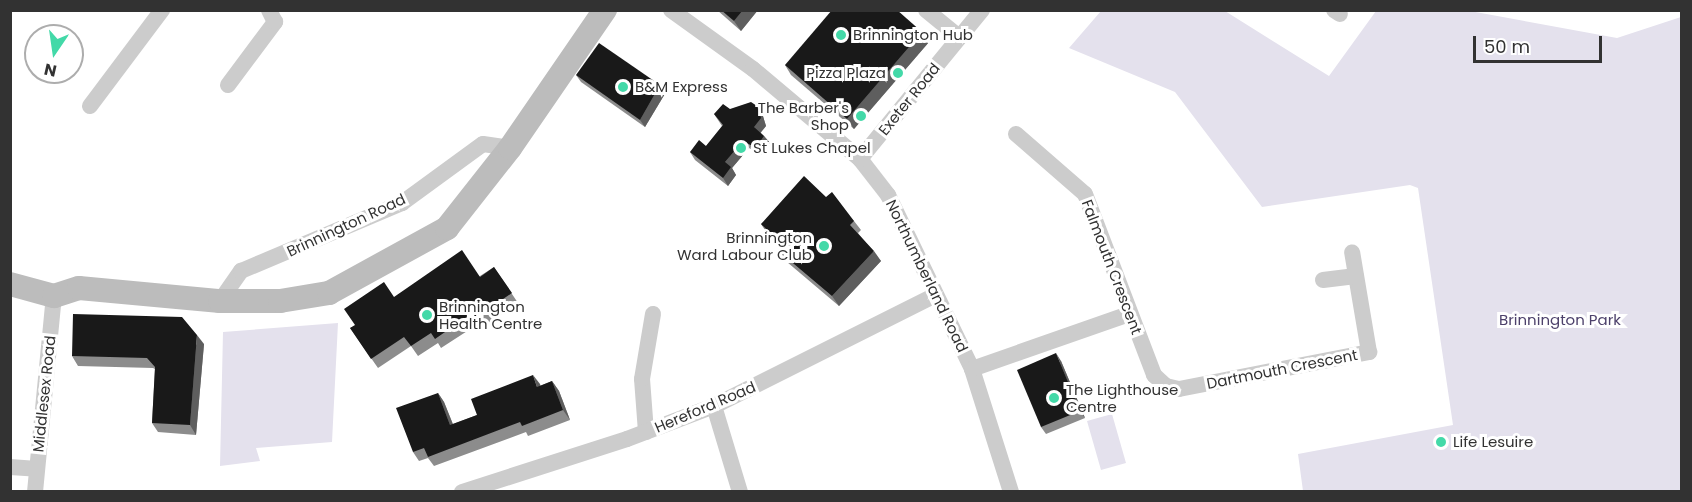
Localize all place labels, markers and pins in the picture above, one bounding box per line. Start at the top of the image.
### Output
place label: Brinnington Hub [853,26,973,44]
marker: Brinnington Hub [834,28,848,42]
place label: Pizza Plaza [806,64,886,82]
marker: Pizza Plaza [891,66,905,80]
place label: B&M Express [635,78,728,96]
marker: B&M Express [616,80,630,94]
place label: The Barber's Shop [758,98,849,133]
marker: The Barber's Shop [854,109,868,123]
place label: St Lukes Chapel [753,139,871,157]
marker: St Lukes Chapel [734,141,748,155]
place label: Brinnington Ward Labour Club [677,228,812,263]
marker: Brinnington Ward Labour Club [817,239,831,253]
place label: Brinnington Health Centre [439,297,542,332]
marker: Brinnington Health Centre [420,308,434,322]
place label: The Lighthouse Centre [1066,380,1178,415]
marker: The Lighthouse Centre [1047,391,1061,405]
place label: Life Lesuire [1453,433,1533,451]
marker: Life Lesuire [1434,435,1448,449]

